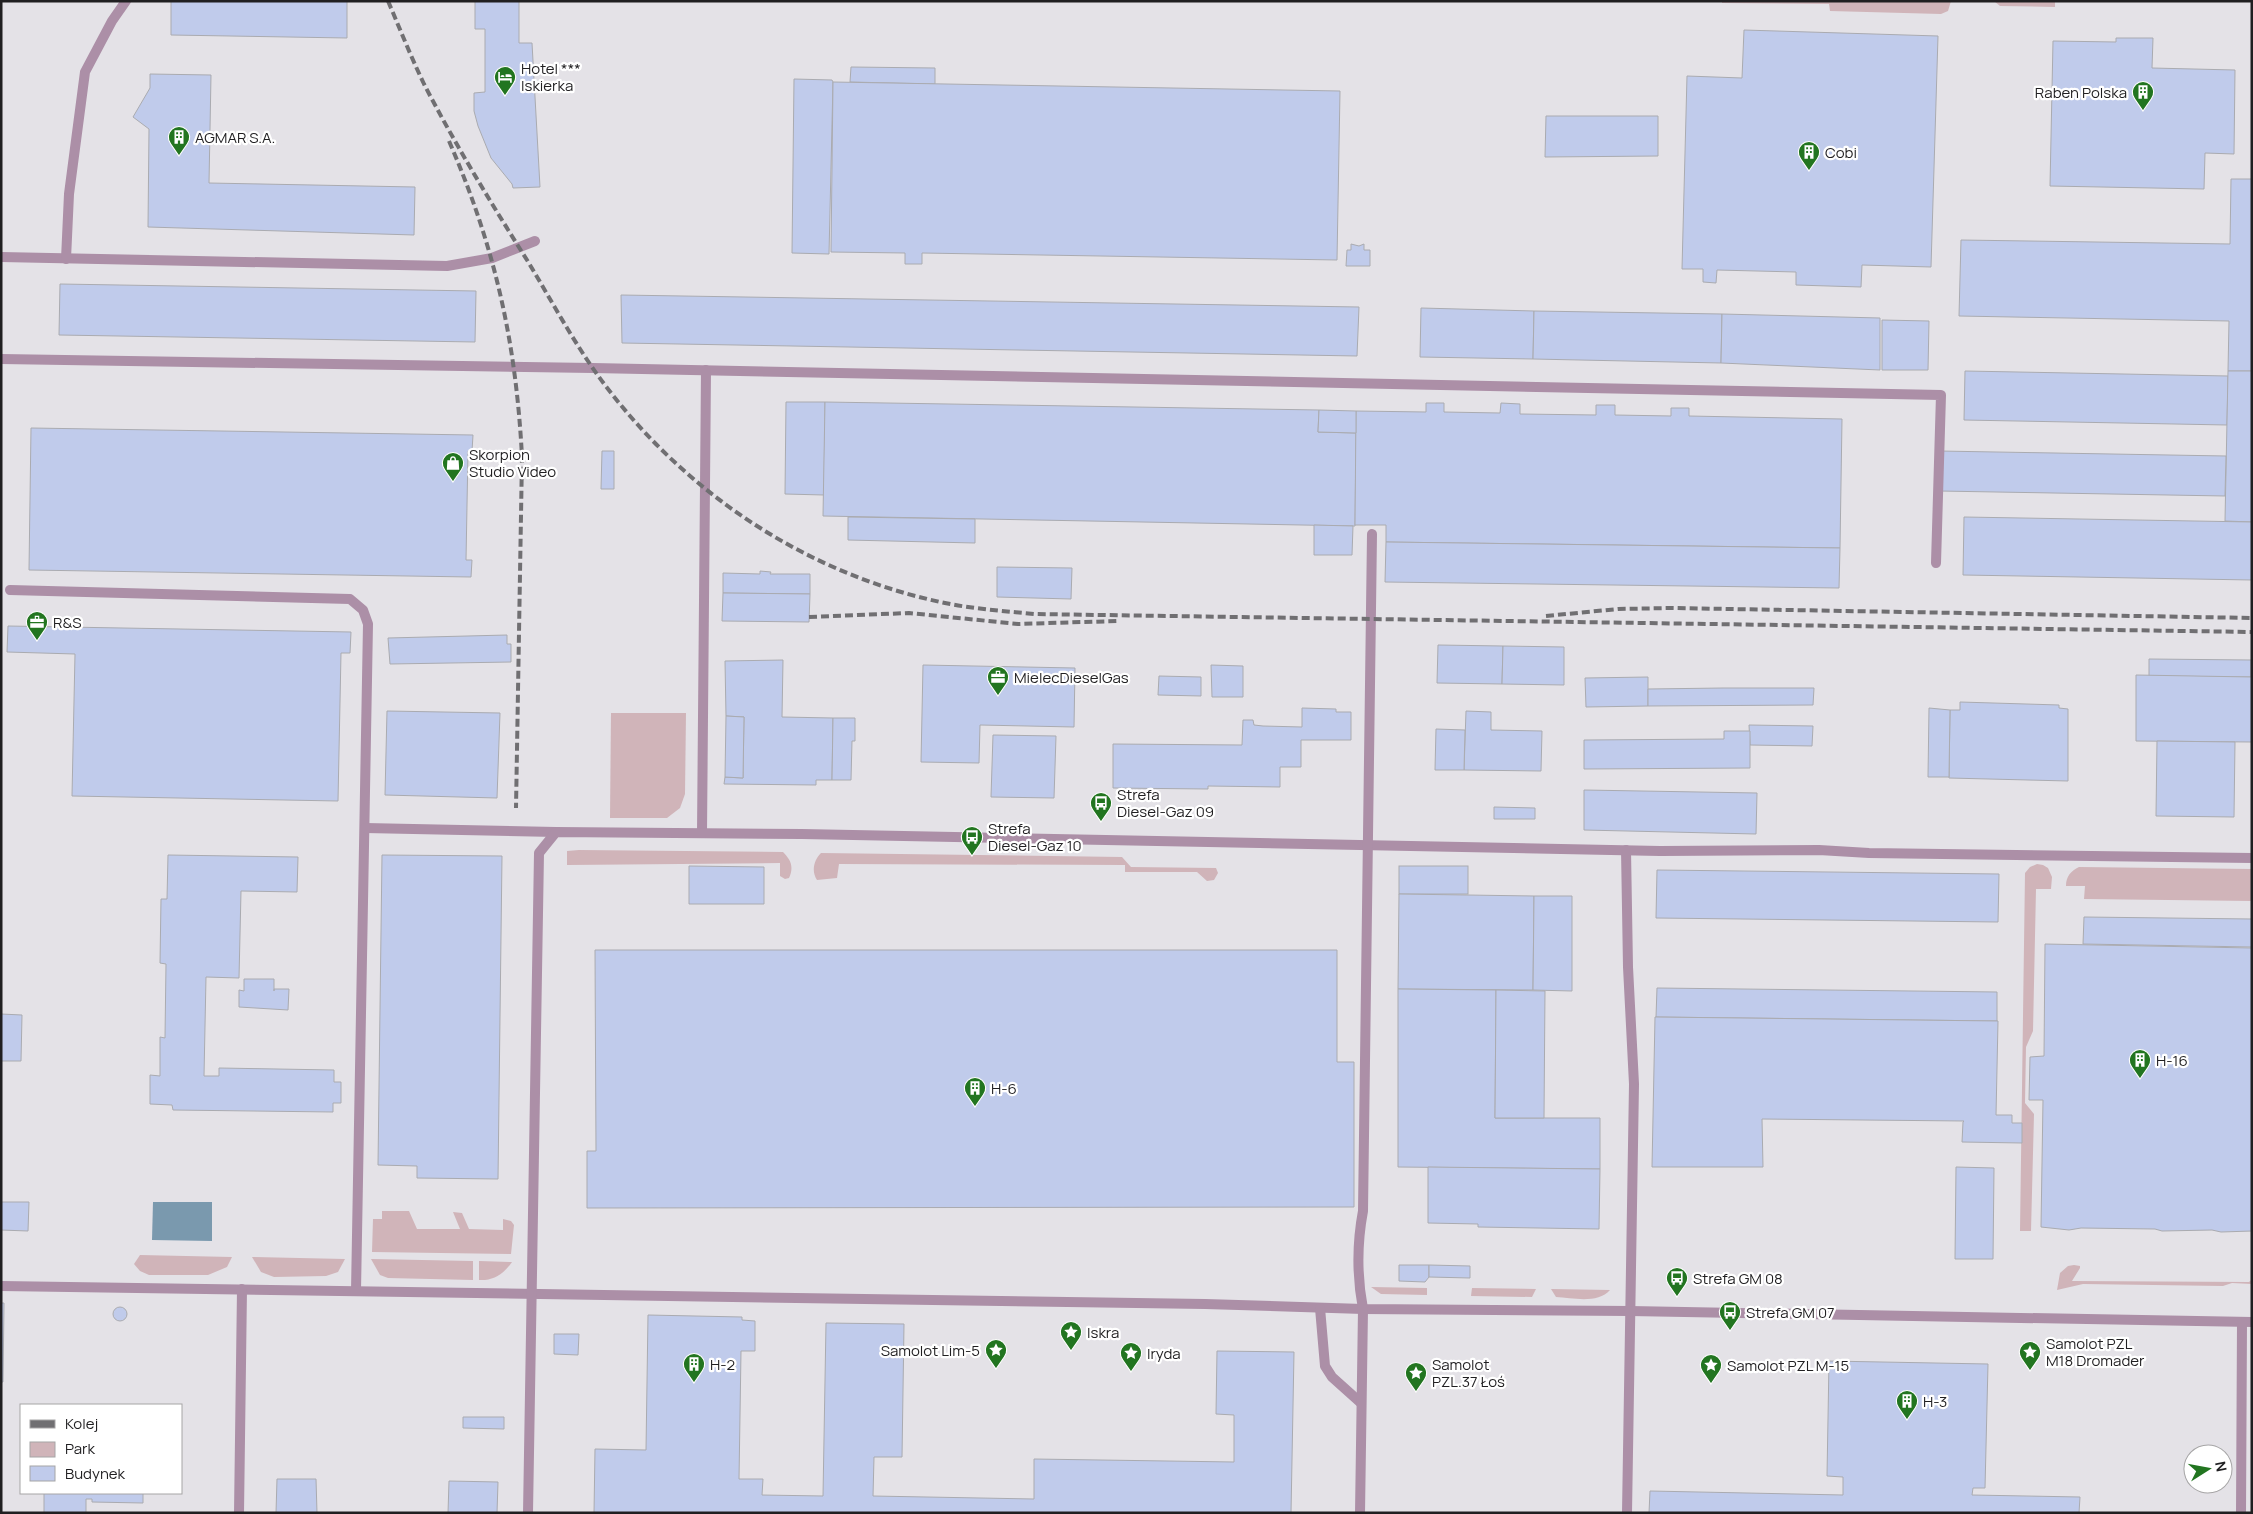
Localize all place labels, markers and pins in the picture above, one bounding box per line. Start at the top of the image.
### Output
place label: Hotel *** Iskierka [521,58,581,96]
hotel icon: Hotel *** Iskierka [493,65,517,96]
building icon: Raben Polska [2131,80,2155,111]
place label: Raben Polska [2035,82,2127,103]
building icon: AGMAR S.A. [167,125,191,156]
place label: AGMAR S.A. [195,127,275,148]
building icon: Cobi [1797,140,1821,171]
place label: Cobi [1825,142,1857,163]
place label: Skorpion Studio Video [469,444,556,482]
shop icon: Skorpion Studio Video [441,451,465,482]
office icon: R&S [25,610,49,641]
place label: R&S [53,612,81,633]
office icon: MielecDieselGas [986,665,1010,696]
place label: MielecDieselGas [1014,667,1129,688]
place label: Strefa Diesel-Gaz 09 [1117,784,1214,822]
bus stop icon: Strefa Diesel-Gaz 09 [1089,791,1113,822]
place label: Strefa Diesel-Gaz 10 [988,818,1082,856]
bus stop icon: Strefa Diesel-Gaz 10 [960,825,984,856]
building icon: H-16 [2128,1048,2152,1079]
place label: H-16 [2156,1050,2188,1071]
building icon: H-6 [963,1076,987,1107]
place label: H-6 [991,1078,1017,1099]
bus stop icon: Strefa GM 08 [1665,1266,1689,1297]
place label: Strefa GM 08 [1693,1268,1783,1289]
bus stop icon: Strefa GM 07 [1718,1300,1742,1331]
place label: Strefa GM 07 [1746,1302,1835,1323]
place icon: Iskra [1059,1320,1083,1351]
place label: Iskra [1087,1322,1119,1343]
place label: Samolot PZL M18 Dromader [2046,1333,2145,1371]
place icon: Samolot Lim-5 [984,1338,1008,1369]
place label: Samolot Lim-5 [881,1340,980,1361]
place icon: Samolot PZL M18 Dromader [2018,1340,2042,1371]
place icon: Iryda [1119,1341,1143,1372]
place label: Iryda [1147,1343,1181,1364]
building icon: H-2 [682,1352,706,1383]
place icon: Samolot PZL M-15 [1699,1353,1723,1384]
place label: H-2 [710,1354,735,1375]
place label: Samolot PZL.37 Łoś [1432,1354,1505,1392]
place label: Samolot PZL M-15 [1727,1355,1849,1376]
place icon: Samolot PZL.37 Łoś [1404,1361,1428,1392]
building icon: H-3 [1895,1389,1919,1420]
place label: H-3 [1923,1391,1947,1412]

